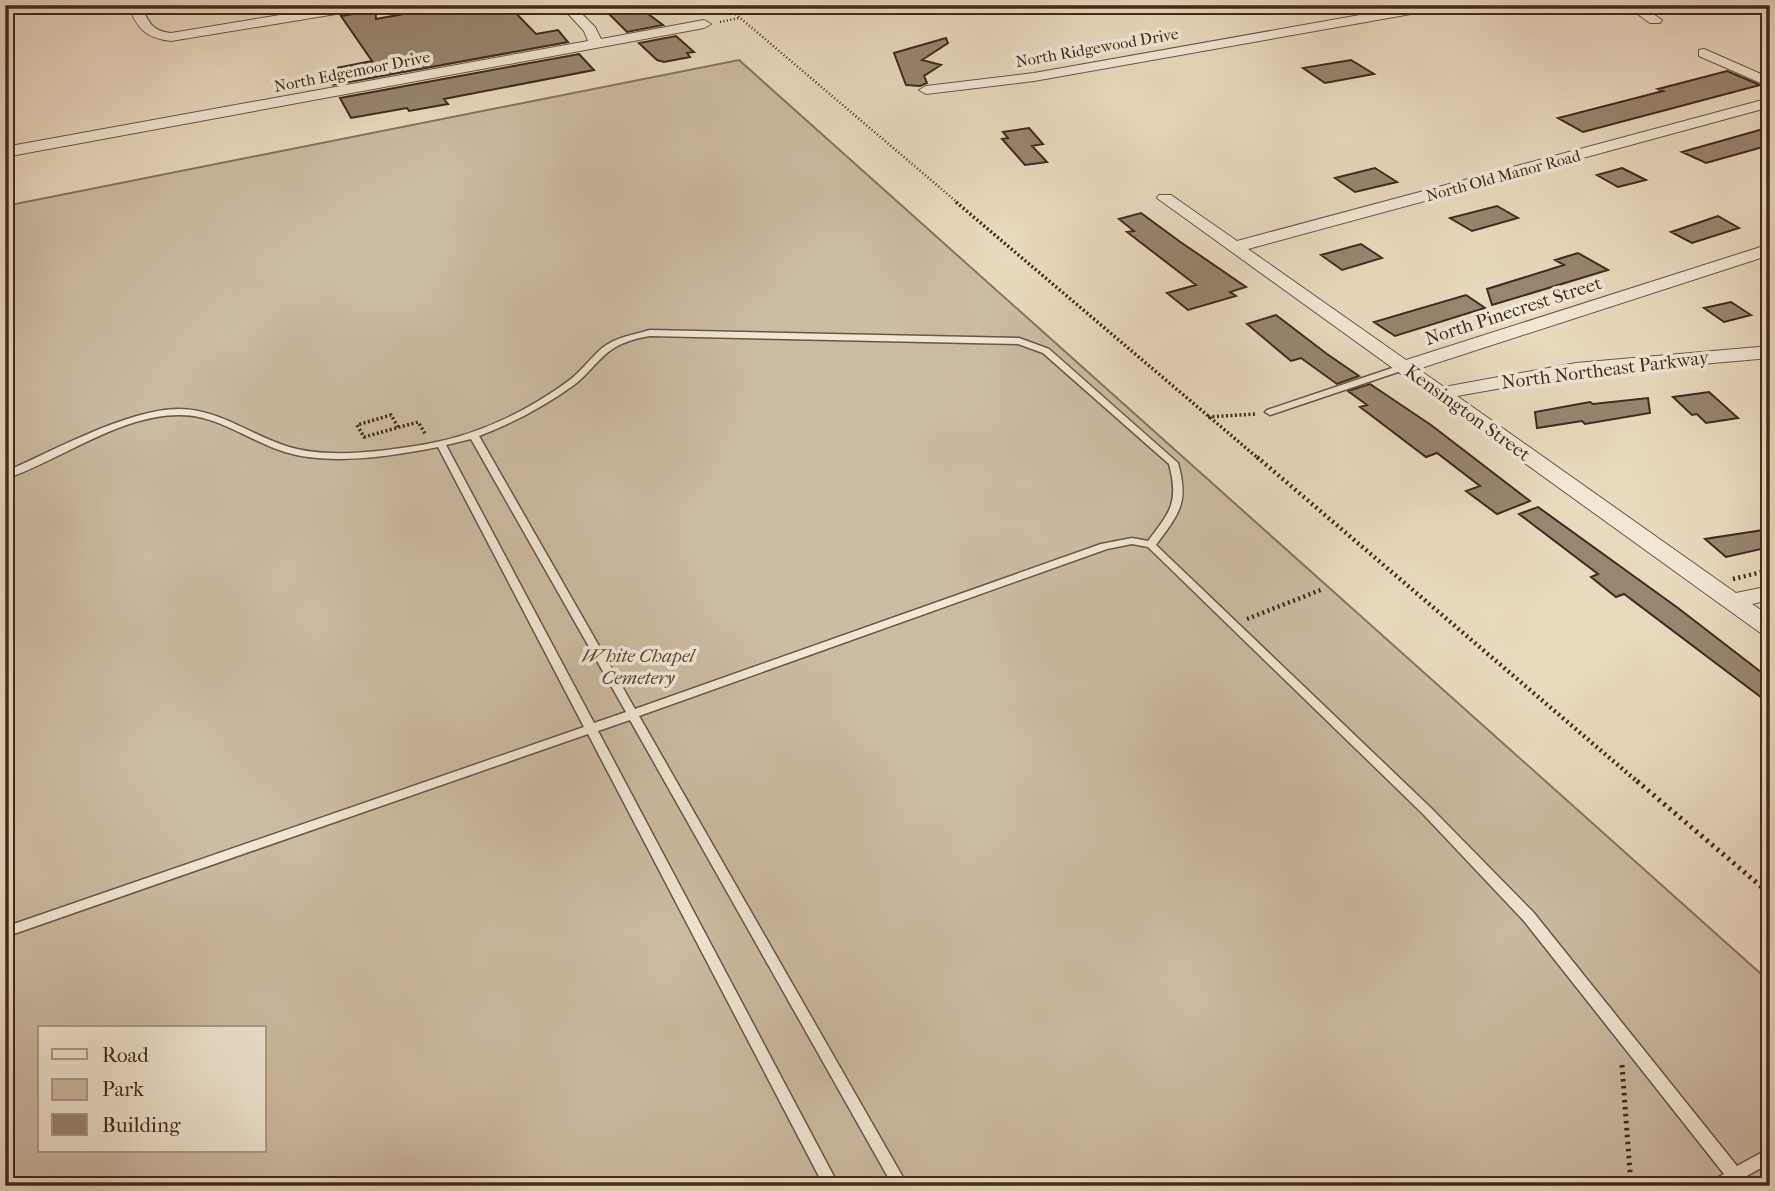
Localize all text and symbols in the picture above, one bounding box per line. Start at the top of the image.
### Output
street label: North Ridgewood Drive [1014,24,1180,71]
street label: North Edgemoor Drive [272,47,432,96]
street label: North Old Manor Road [1424,146,1583,205]
street label: North Pinecrest Street [1422,272,1605,350]
street label: North Northeast Parkway [1500,346,1711,394]
street label: Kensington Street [1400,360,1535,466]
park label: White Chapel Cemetery [582,645,697,689]
legend [38,1026,266,1152]
text: Road [102,1043,149,1067]
text: Park [102,1077,144,1101]
text: Building [102,1113,181,1137]

